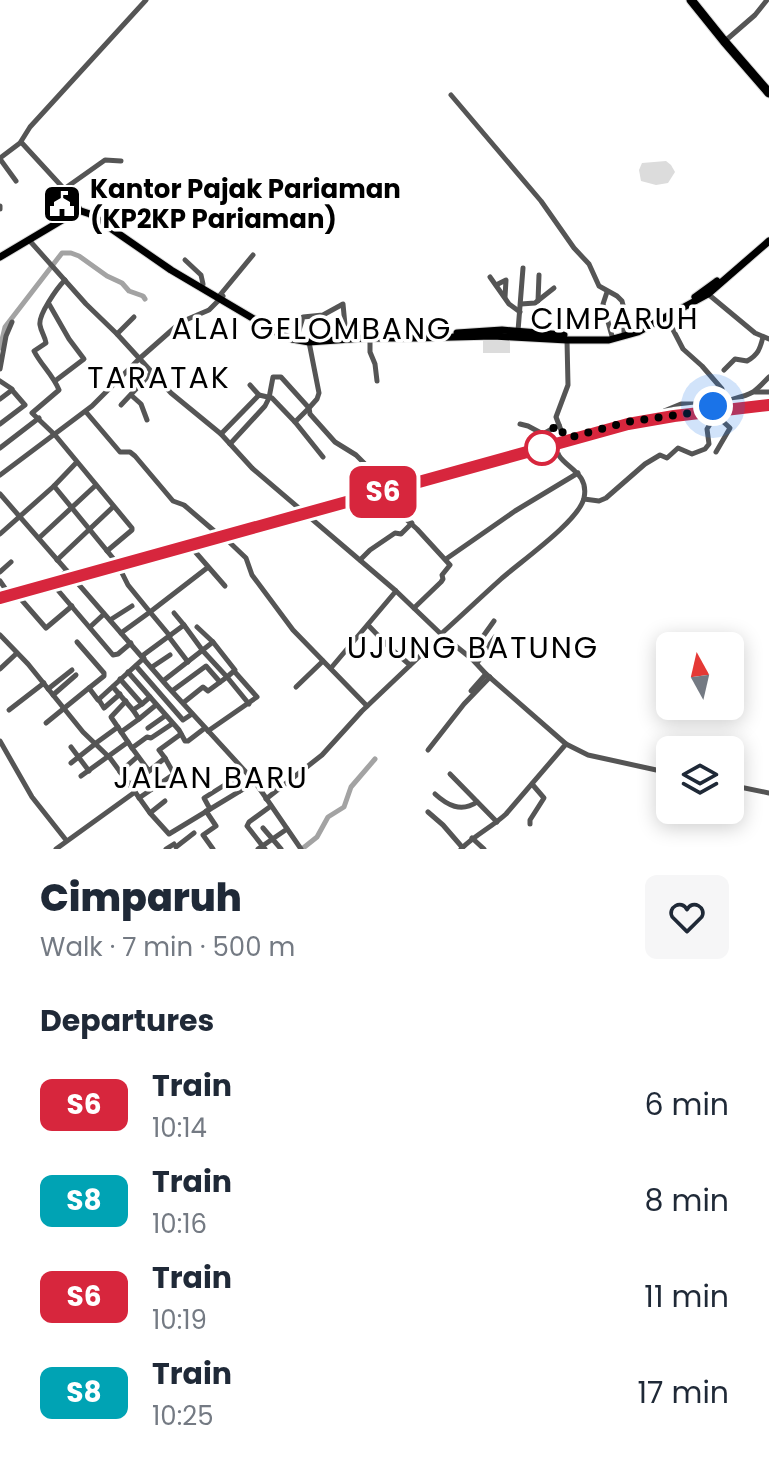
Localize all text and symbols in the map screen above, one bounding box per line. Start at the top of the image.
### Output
place label: Kantor Pajak Pariaman (KP2KP Pariaman) [90,171,401,237]
public building icon: Kantor Pajak Pariaman (KP2KP Pariaman) [41,183,83,225]
district label: CIMPARUH [530,297,700,340]
district label: ALAI GELOMBANG [172,307,452,350]
district label: TARATAK [87,356,231,399]
your location [693,386,733,426]
unlabelled marker [525,431,559,465]
line badge: S6 [347,466,419,518]
text: S6 [365,472,401,511]
district label: UJUNG BATUNG [347,626,599,669]
north arrow [656,632,744,720]
map controls [656,632,744,824]
button: layers [656,736,744,824]
district label: JALAN BARU [113,756,309,799]
text: Cimparuh [40,871,242,924]
button: heart [645,875,729,959]
text: Walk · 7 min · 500 m [40,929,295,965]
text: Departures [40,999,214,1042]
text: Train [152,1064,232,1107]
text: 6 min [644,1083,729,1126]
text: S6 [66,1085,102,1124]
text: 10:14 [152,1110,207,1146]
text: Train [152,1160,232,1203]
text: 8 min [645,1179,729,1222]
text: S8 [66,1181,102,1220]
text: 10:16 [152,1206,207,1242]
text: Train [152,1256,232,1299]
text: 11 min [644,1275,729,1318]
text: S6 [66,1277,102,1316]
text: 10:19 [152,1302,207,1338]
text: Train [152,1352,232,1395]
text: 17 min [638,1371,729,1414]
text: S8 [66,1373,102,1412]
text: 10:25 [152,1398,213,1434]

